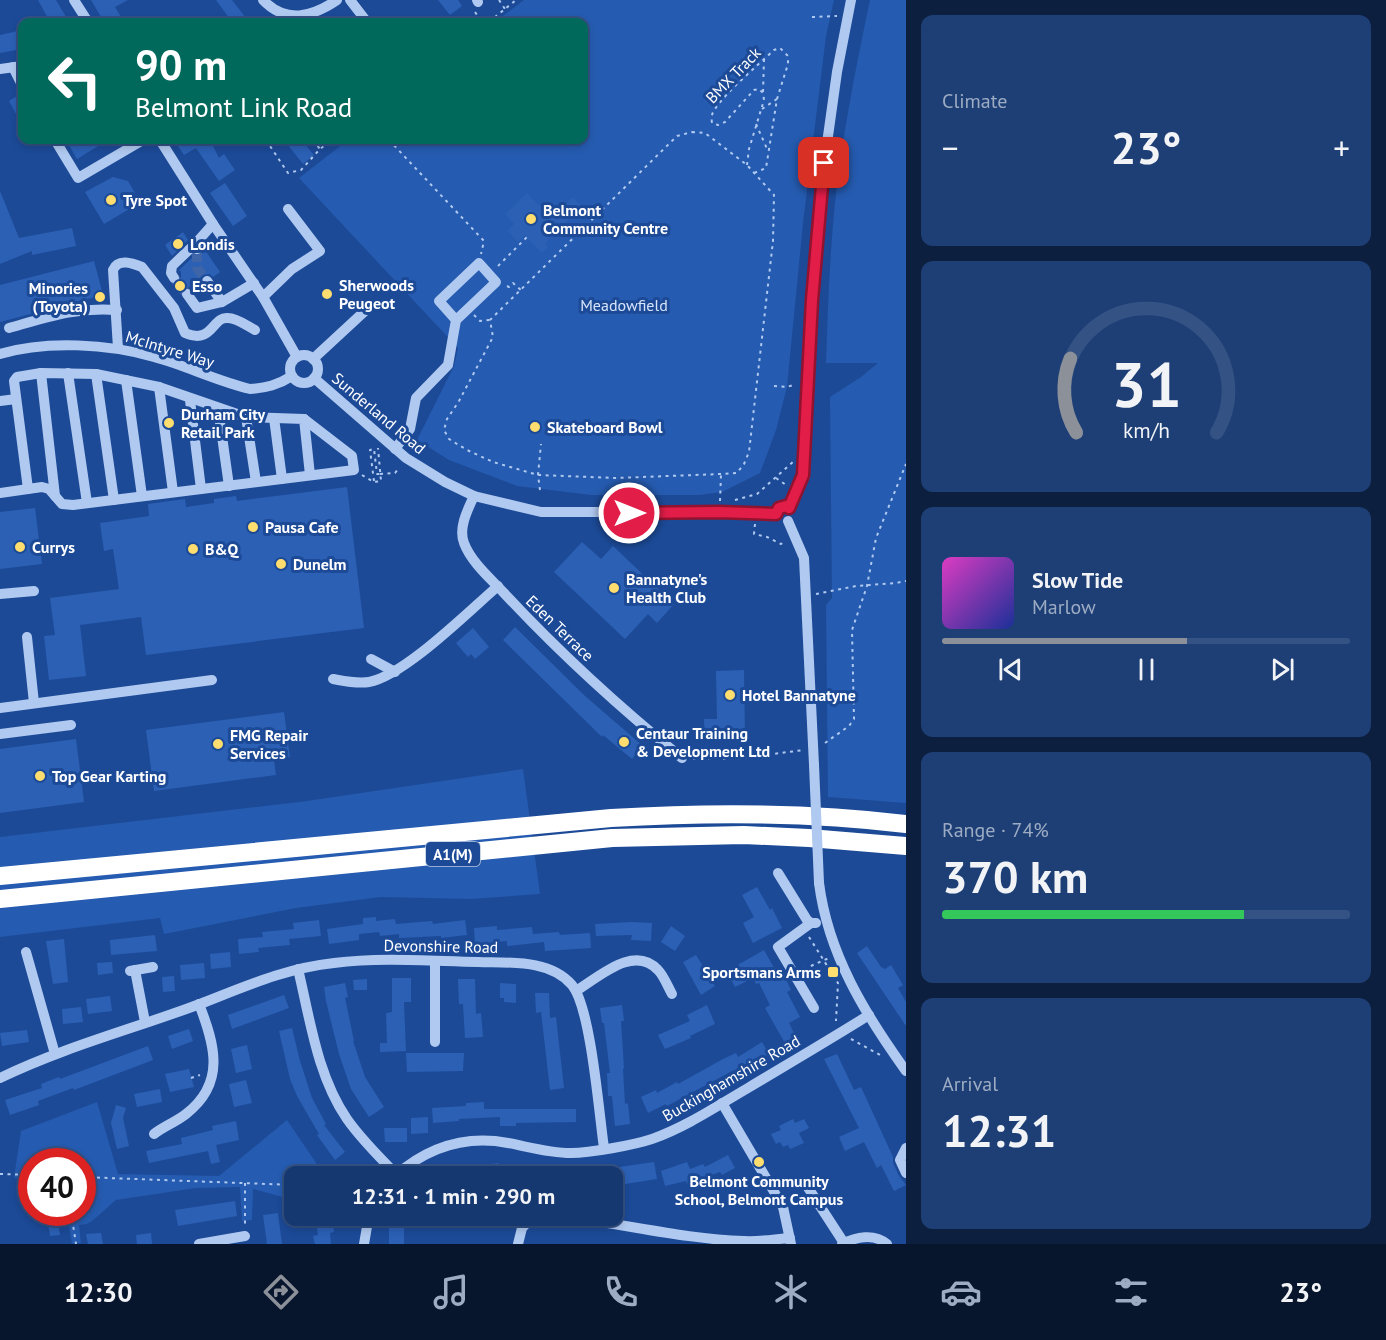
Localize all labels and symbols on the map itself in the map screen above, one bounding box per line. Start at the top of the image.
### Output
street label: BMX Track [701,42,765,107]
pin [798,137,849,188]
place label: Tyre Spot [123,190,187,210]
marker: Tyre Spot [104,193,118,207]
place label: Belmont Community Centre [543,200,668,238]
marker: Belmont Community Centre [524,212,538,226]
place label: Londis [190,234,235,254]
marker: Londis [171,237,185,251]
place label: Sherwoods Peugeot [339,275,414,313]
place label: Esso [192,276,223,296]
place label: Minories (Toyota) [29,278,88,316]
marker: Esso [173,279,187,293]
marker: Sherwoods Peugeot [320,287,334,301]
marker: Minories (Toyota) [93,290,107,304]
park label: Meadowfield [580,295,668,315]
street label: McIntyre Way [123,326,217,372]
street label: Sunderland Road [328,368,430,458]
place label: Durham City Retail Park [181,404,265,442]
marker: Durham City Retail Park [162,416,176,430]
place label: Skateboard Bowl [547,417,663,437]
marker: Skateboard Bowl [528,420,542,434]
position arrow [597,481,661,545]
place label: Pausa Cafe [265,517,339,537]
marker: Pausa Cafe [246,520,260,534]
place label: Currys [32,537,75,557]
place label: B&Q [205,539,239,559]
marker: Currys [13,540,27,554]
marker: B&Q [186,542,200,556]
place label: Dunelm [293,554,347,574]
marker: Dunelm [274,557,288,571]
place label: Bannatyne's Health Club [626,569,708,607]
marker: Bannatyne's Health Club [607,581,621,595]
street label: Eden Terrace [522,591,598,665]
place label: Hotel Bannatyne [742,685,856,705]
marker: Hotel Bannatyne [723,688,737,702]
place label: Centaur Training & Development Ltd [636,723,770,761]
place label: FMG Repair Services [230,725,309,763]
marker: Centaur Training & Development Ltd [617,735,631,749]
marker: FMG Repair Services [211,737,225,751]
place label: Top Gear Karting [52,766,166,786]
marker: Top Gear Karting [33,769,47,783]
road number: A1(M) [426,842,480,866]
street label: Devonshire Road [384,935,498,957]
place label: Sportsmans Arms [702,962,821,982]
marker: Sportsmans Arms [826,965,840,979]
street label: Buckinghamshire Road [659,1030,803,1126]
speed limit sign: 40 [18,1148,96,1226]
marker: Belmont Community School, Belmont Campus [752,1155,766,1169]
place label: Belmont Community School, Belmont Campus [675,1171,843,1209]

